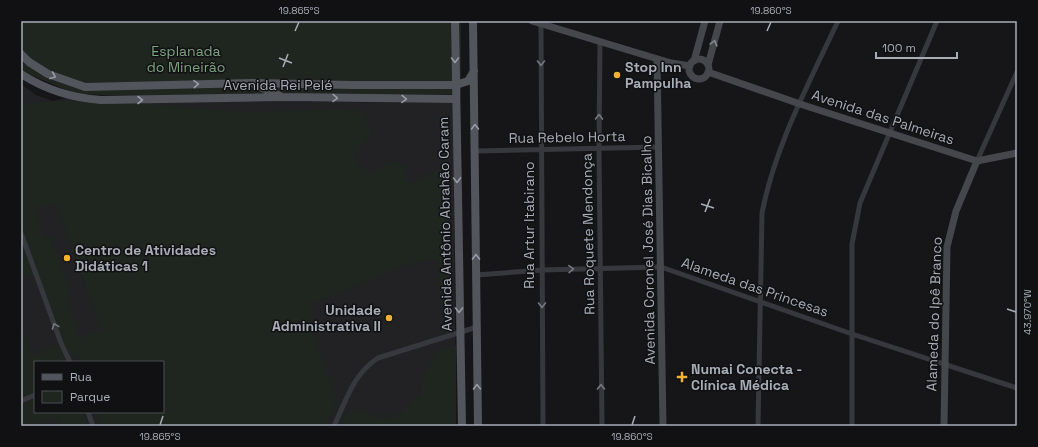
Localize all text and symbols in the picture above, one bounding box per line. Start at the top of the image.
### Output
text: 19.865°S [278,4,320,17]
text: 19.860°S [750,4,792,17]
scale bar [876,34,957,60]
one-way arrow [709,40,717,46]
text: 100 m [882,40,916,56]
park label: Esplanada do Mineirão [147,42,225,76]
one-way arrow [451,57,459,63]
place label: Stop Inn Pampulha [625,58,691,92]
one-way arrow [537,60,545,66]
marker: Stop Inn Pampulha [612,70,622,80]
one-way arrow [48,71,56,79]
street label: Avenida Rei Pelé [223,76,333,94]
one-way arrow [193,80,199,89]
street label: Avenida das Palmeiras [810,85,956,149]
one-way arrow [332,94,338,102]
one-way arrow [401,95,407,103]
one-way arrow [137,96,143,104]
one-way arrow [595,114,603,120]
street label: Avenida Antônio Abrahão Caram [434,117,456,331]
one-way arrow [471,124,479,130]
street label: Rua Rebelo Horta [508,127,626,147]
street label: Avenida Coronel José Dias Bicalho [637,135,659,365]
street label: Rua Roquete Mendonça [578,153,598,315]
street label: Rua Artur Itabirano [520,161,538,289]
one-way arrow [453,177,461,183]
street label: Alameda do Ipê Branco [922,236,946,392]
place label: Centro de Atividades Didáticas 1 [75,241,216,275]
marker: Centro de Atividades Didáticas 1 [62,253,72,263]
street label: Alameda das Princesas [679,253,831,321]
one-way arrow [472,254,480,260]
one-way arrow [568,265,574,273]
text: 43.970°W [1021,289,1034,335]
place label: Unidade Administrativa II [272,301,381,335]
one-way arrow [538,302,546,308]
one-way arrow [455,307,463,313]
marker: Unidade Administrativa II [384,313,394,323]
one-way arrow [51,323,59,330]
place label: Numai Conecta - Clínica Médica [691,360,802,394]
legend [34,361,164,413]
text: Rua [70,369,92,385]
marker: Numai Conecta - Clínica Médica [676,371,688,383]
one-way arrow [473,384,481,390]
one-way arrow [597,384,605,390]
text: Parque [70,389,110,405]
text: 19.865°S [139,430,181,443]
text: 19.860°S [611,430,653,443]

